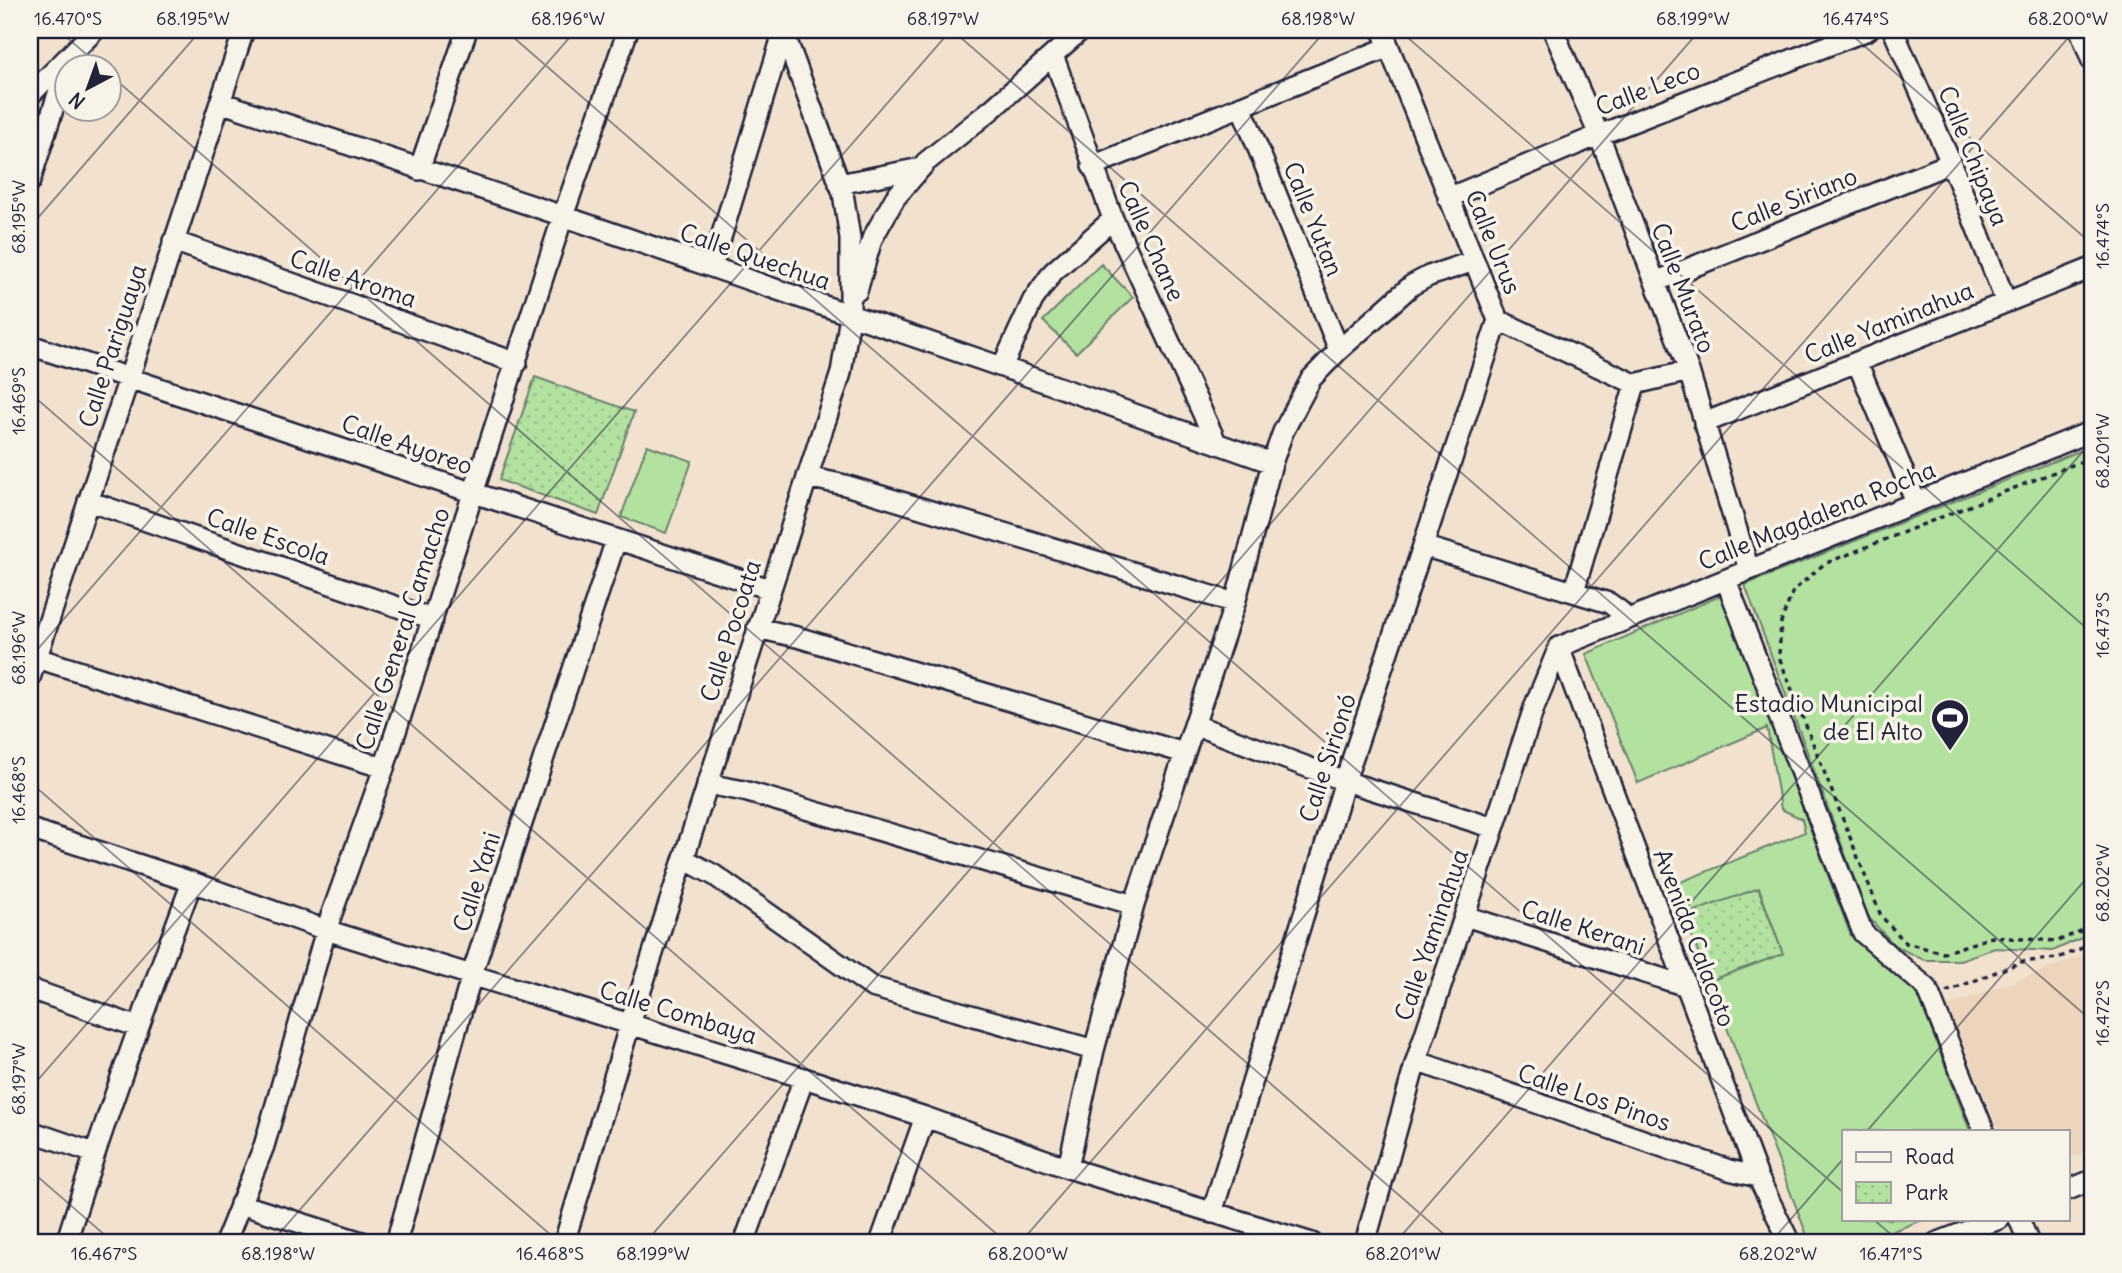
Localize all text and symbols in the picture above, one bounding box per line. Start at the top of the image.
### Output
text: 16.470°S [34,7,102,30]
text: 68.195°W [156,7,230,30]
text: 68.196°W [531,7,605,30]
text: 68.197°W [907,7,979,30]
text: 68.198°W [1281,7,1355,30]
text: 68.199°W [1656,7,1730,30]
text: 16.474°S [1823,7,1889,30]
text: 68.200°W [2028,7,2108,30]
north arrow [52,52,122,122]
street label: Calle Leco [1591,54,1704,122]
street label: Calle Chipaya [1932,81,2016,230]
text: N [64,87,90,114]
street label: Calle Yutan [1277,157,1350,280]
street label: Calle Siriano [1726,160,1861,238]
street label: Calle Chane [1112,176,1192,306]
text: 68.195°W [7,180,30,254]
street label: Calle Urus [1459,185,1528,298]
text: 16.474°S [2091,203,2114,269]
street label: Calle Quechua [676,216,835,296]
street label: Calle Murato [1645,218,1722,357]
street label: Calle Aroma [286,242,421,314]
street label: Calle Pariguaya [72,260,153,431]
street label: Calle Yaminahua [1800,275,1977,370]
text: 16.469°S [7,367,30,435]
street label: Calle Ayoreo [338,408,477,480]
text: 68.201°W [2091,413,2114,489]
street label: Calle Magdalena Rocha [1694,454,1939,576]
street label: Calle Escola [203,501,334,571]
street label: Calle General Camacho [349,503,455,754]
street label: Calle Pocoata [693,556,767,705]
text: 16.473°S [2091,592,2114,658]
text: 68.196°W [7,611,30,685]
place label: Estadio Municipal de El Alto [1735,688,1923,746]
street label: Calle Sirionó [1292,690,1362,826]
sports icon: Estadio Municipal de El Alto [1929,697,1971,752]
text: 16.468°S [7,756,30,824]
street label: Calle Yani [446,828,506,935]
text: 68.202°W [2091,844,2114,922]
street label: Calle Yaminahua [1388,845,1474,1024]
street label: Avenida Calacoto [1647,845,1743,1031]
street label: Calle Kerani [1518,893,1649,961]
street label: Calle Combaya [596,974,761,1050]
text: 16.472°S [2091,980,2114,1046]
text: 68.197°W [7,1043,30,1115]
street label: Calle Los Pinos [1514,1057,1675,1137]
legend [1842,1130,2070,1220]
text: Road [1905,1143,1954,1170]
text: Park [1905,1179,1948,1206]
text: 16.467°S [71,1242,137,1265]
text: 68.198°W [241,1242,315,1265]
text: 16.468°S [516,1242,584,1265]
text: 68.199°W [616,1242,690,1265]
text: 68.200°W [988,1242,1068,1265]
text: 68.201°W [1365,1242,1441,1265]
text: 68.202°W [1739,1242,1817,1265]
text: 16.471°S [1859,1242,1923,1265]

